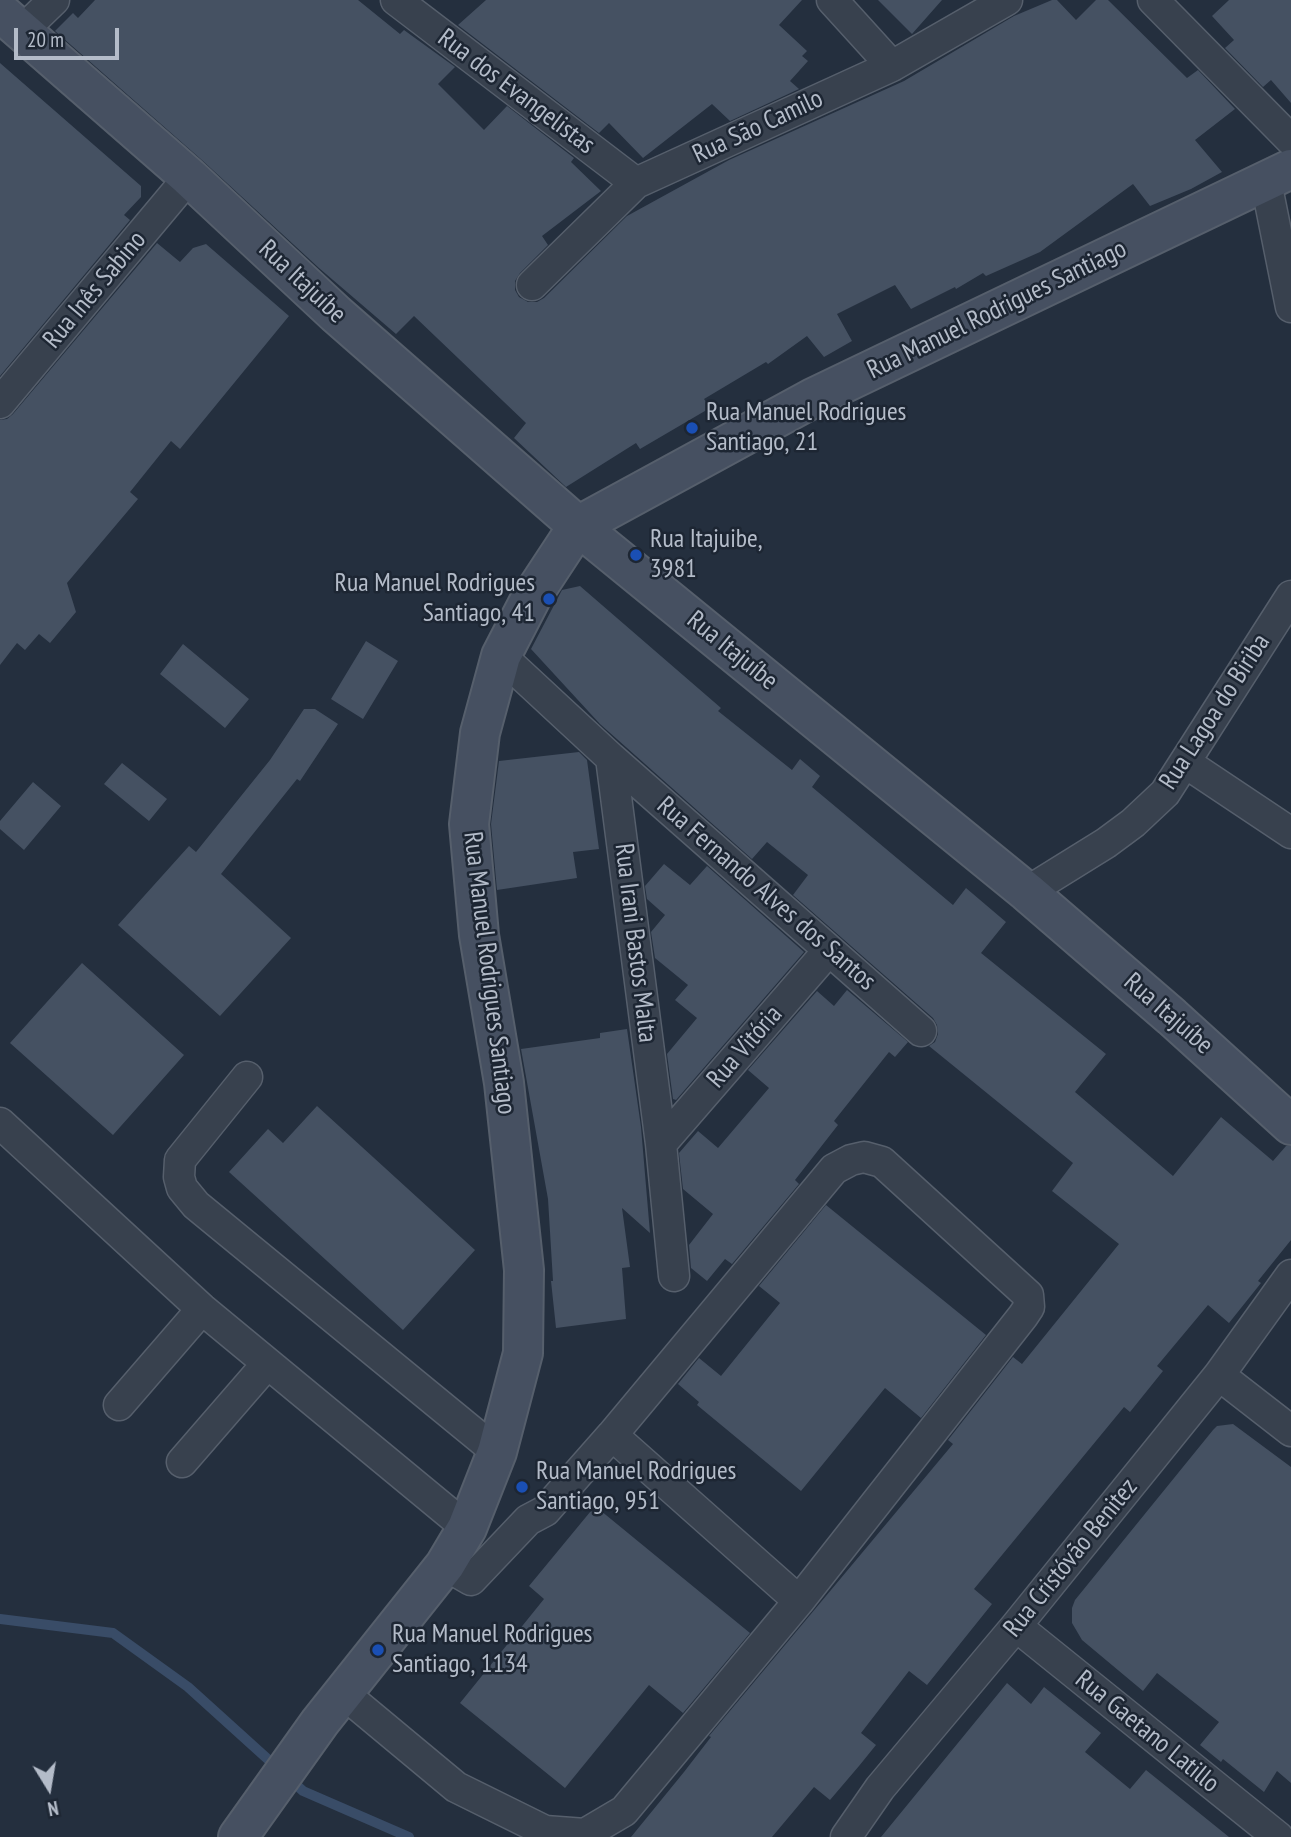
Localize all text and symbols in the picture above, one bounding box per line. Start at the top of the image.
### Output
scale bar [18,14,122,58]
street label: Rua dos Evangelistas [431,23,601,161]
text: 20 m [27,26,64,53]
street label: Rua São Camilo [688,83,828,171]
street label: Rua Inês Sabino [37,225,153,355]
street label: Rua Itajuíbe [252,234,352,330]
street label: Rua Manuel Rodrigues Santiago [862,234,1132,386]
place label: Rua Manuel Rodrigues Santiago, 21 [706,397,906,458]
marker: Rua Manuel Rodrigues Santiago, 21 [684,420,700,436]
place label: Rua Itajuibe, 3981 [650,524,763,586]
marker: Rua Itajuibe, 3981 [628,547,644,563]
place label: Rua Manuel Rodrigues Santiago, 41 [335,568,535,630]
marker: Rua Manuel Rodrigues Santiago, 41 [541,591,557,607]
street label: Rua Itajuíbe [680,605,784,697]
street label: Rua Lagoa do Biriba [1153,628,1277,796]
street label: Rua Fernando Alves dos Santos [650,790,882,998]
street label: Rua Manuel Rodrigues Santiago [456,830,522,1116]
street label: Rua Irani Bastos Malta [607,842,663,1044]
street label: Rua Itajuíbe [1117,967,1219,1061]
street label: Rua Vitória [701,1000,789,1094]
place label: Rua Manuel Rodrigues Santiago, 951 [536,1456,736,1518]
street label: Rua Cristóvão Benitez [998,1472,1144,1644]
marker: Rua Manuel Rodrigues Santiago, 951 [514,1479,530,1495]
place label: Rua Manuel Rodrigues Santiago, 1134 [392,1619,592,1680]
marker: Rua Manuel Rodrigues Santiago, 1134 [370,1642,386,1658]
street label: Rua Gaetano Latillo [1069,1664,1225,1800]
north arrow [14,1753,84,1823]
text: N [46,1796,60,1821]

